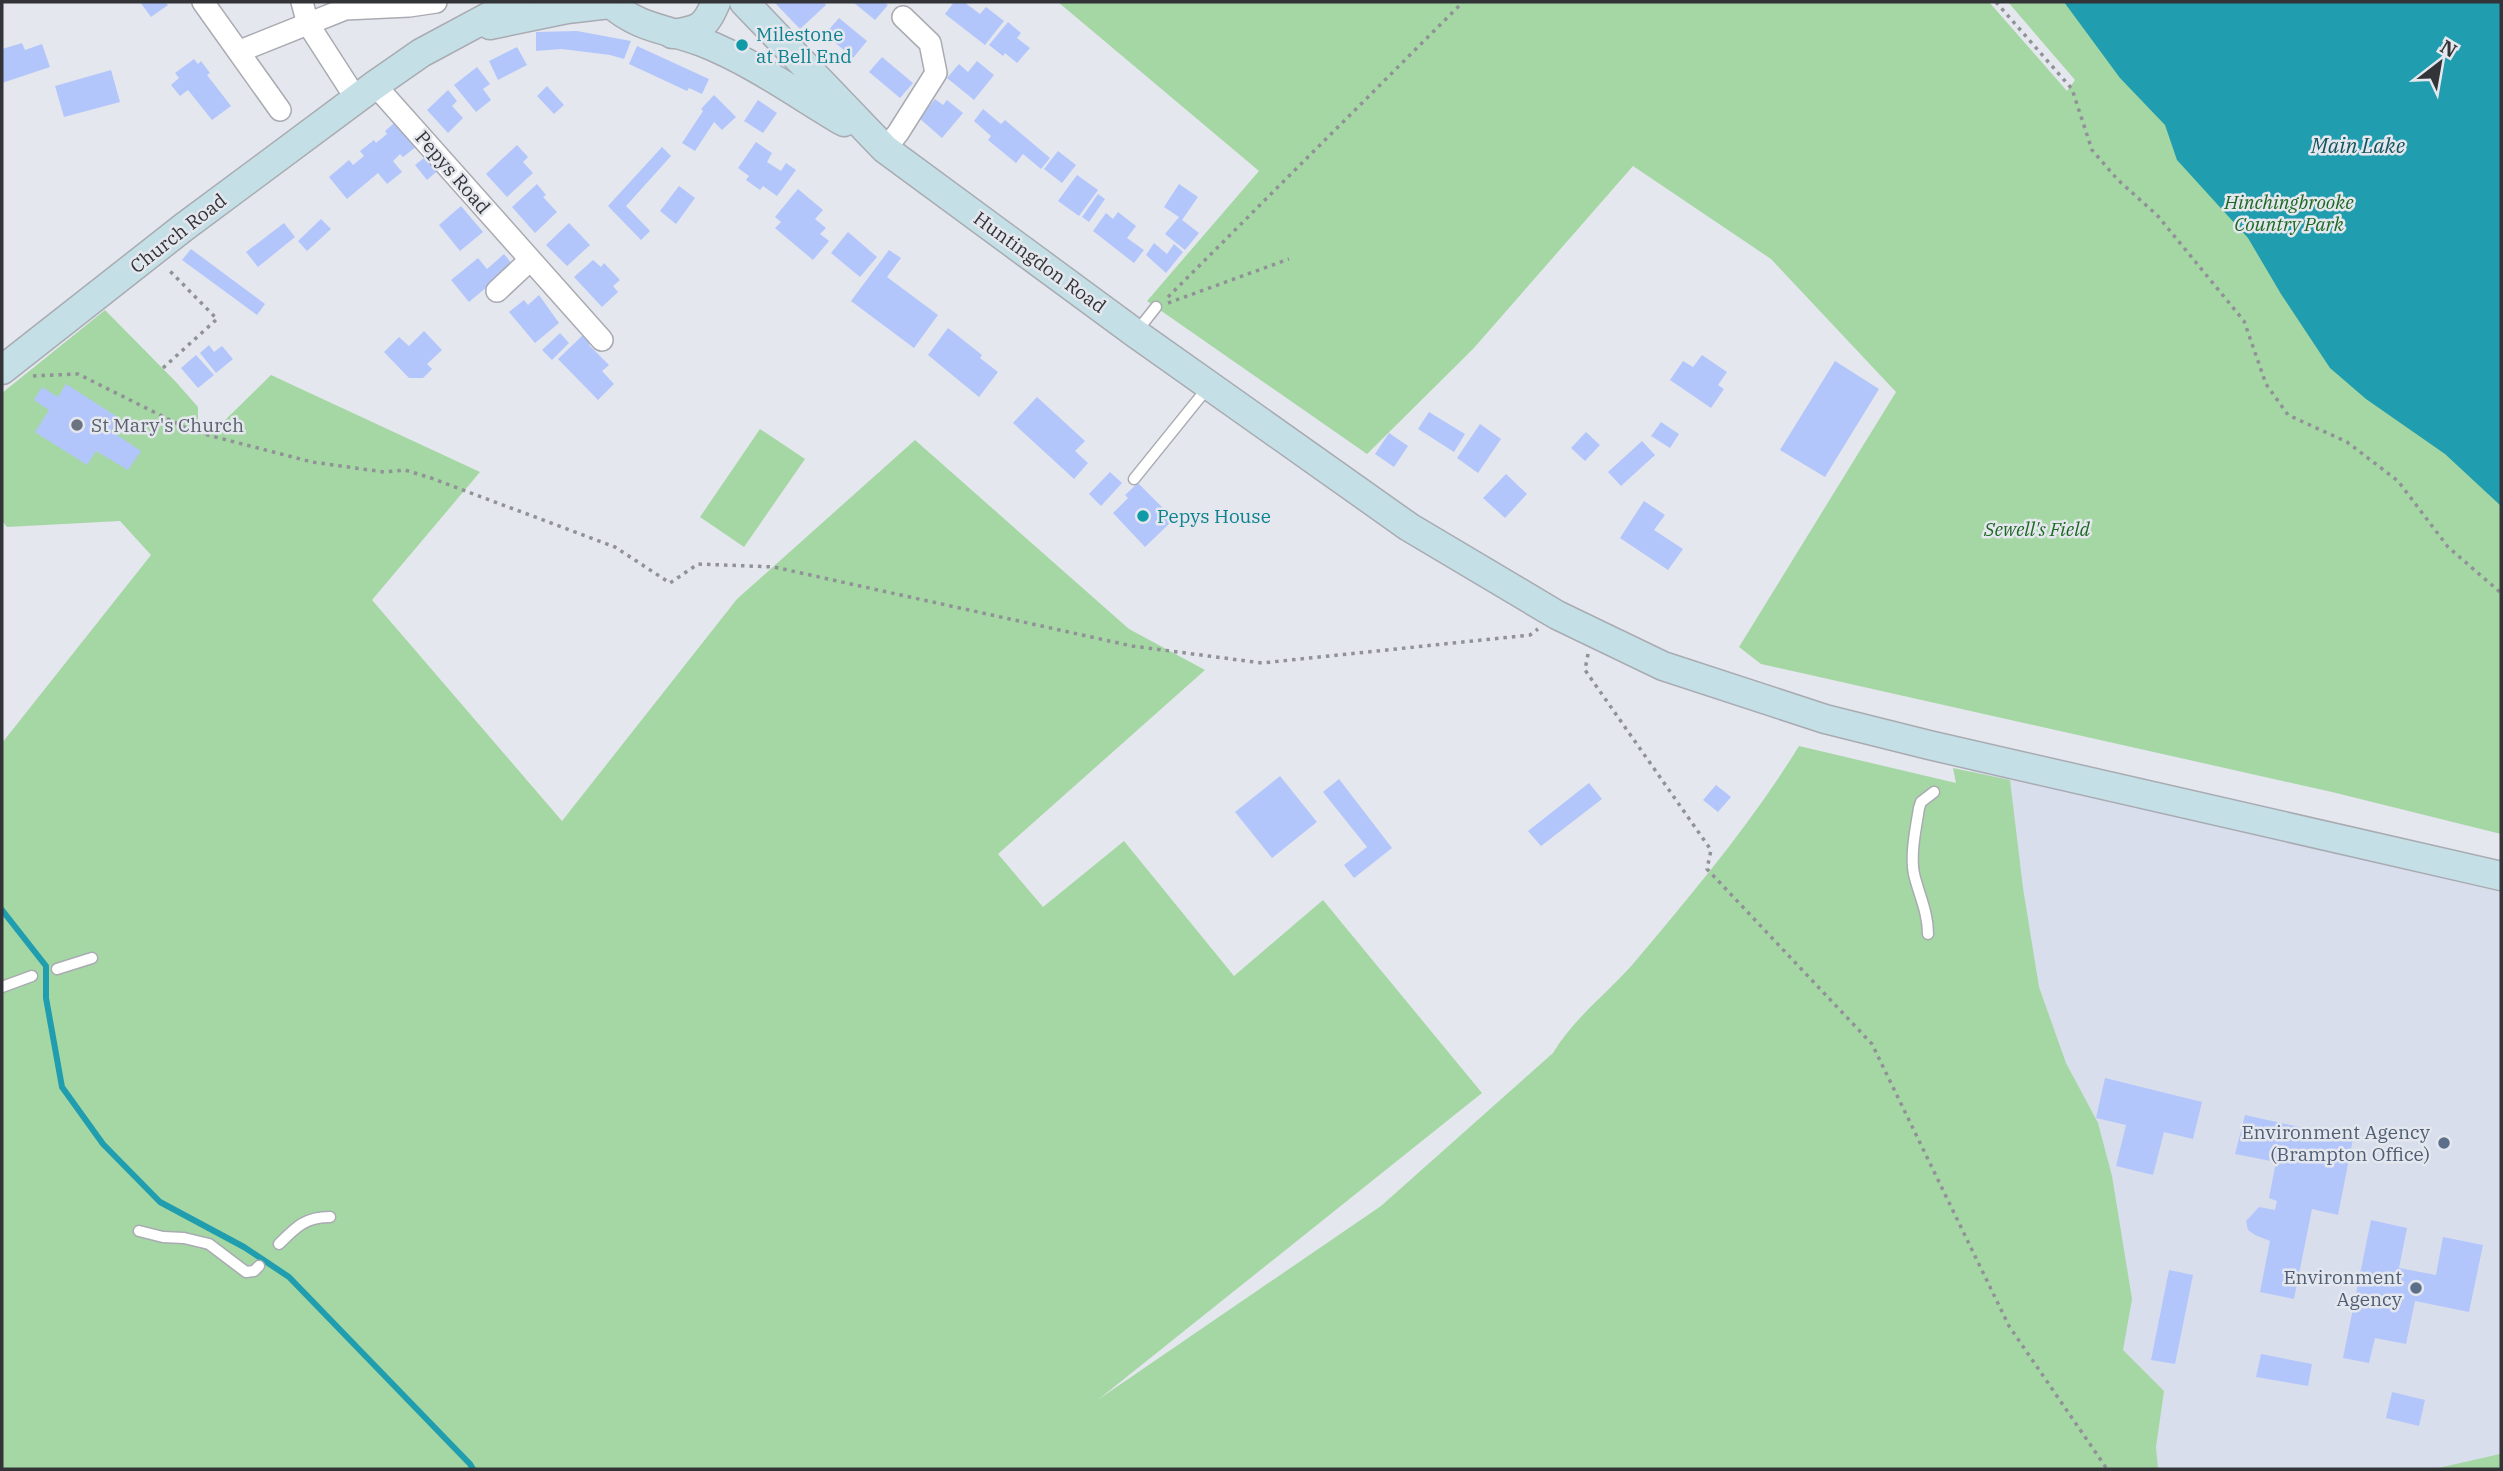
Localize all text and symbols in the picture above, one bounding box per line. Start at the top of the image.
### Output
place label: Milestone at Bell End [756,22,852,68]
north arrow [2405,28,2475,98]
text: N [2436,34,2461,63]
marker: Milestone at Bell End [734,37,750,53]
street label: Pepys Road [410,126,496,218]
water label: Main Lake [2310,131,2406,159]
street label: Church Road [125,188,231,278]
park label: Hinchingbrooke Country Park [2223,190,2354,236]
street label: Huntingdon Road [969,206,1111,318]
place label: St Mary's Church [91,413,244,437]
marker: St Mary's Church [69,417,85,433]
place label: Pepys House [1157,504,1271,528]
marker: Pepys House [1135,508,1151,524]
park label: Sewell's Field [1983,517,2091,541]
place label: Environment Agency (Brampton Office) [2241,1120,2431,1166]
marker: Environment Agency (Brampton Office) [2436,1135,2452,1151]
place label: Environment Agency [2283,1265,2403,1311]
marker: Environment Agency [2408,1280,2424,1296]

